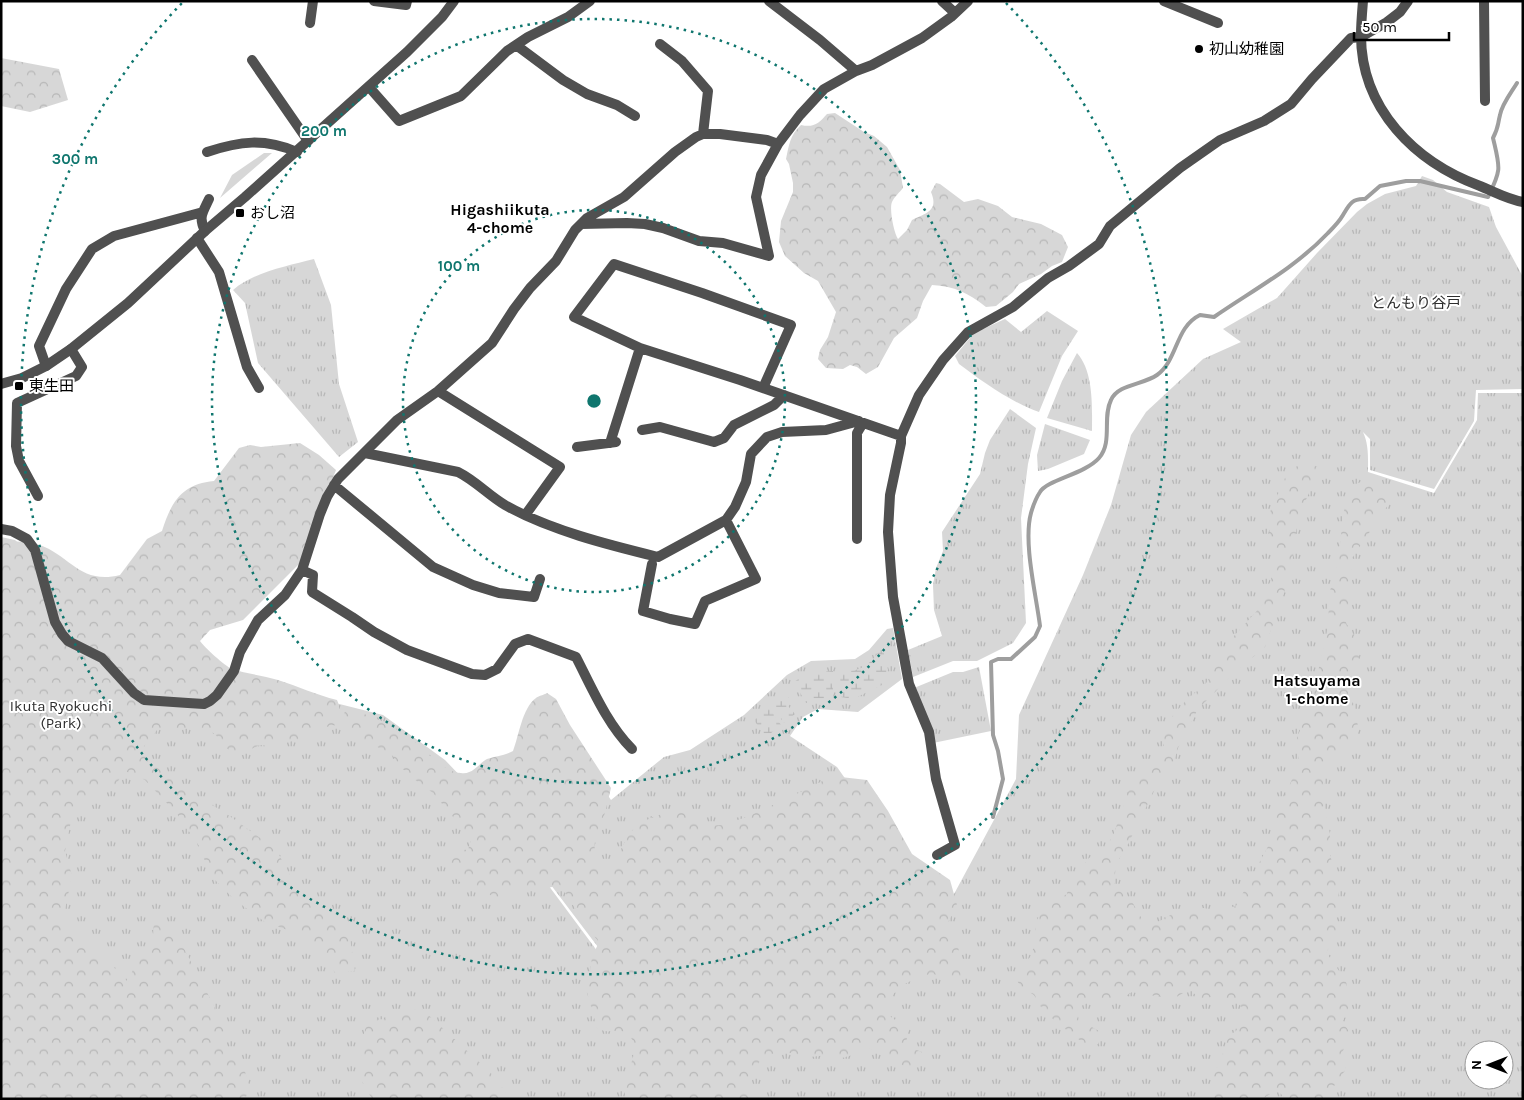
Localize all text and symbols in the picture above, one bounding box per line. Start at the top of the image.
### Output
scale bar [1354,10,1449,42]
text: 50 m [1362,18,1397,36]
place label: 初山幼稚園 [1209,40,1284,58]
marker: 初山幼稚園 [1193,43,1205,55]
text: 200 m [301,122,347,140]
text: 300 m [52,150,98,168]
district label: Higashiikuta 4-chome [450,200,550,237]
place label: おし沼 [250,204,295,222]
marker: おし沼 [234,207,246,219]
text: 100 m [438,257,480,275]
park label: とんもり谷戸 [1371,294,1461,312]
place label: 東生田 [29,377,74,395]
marker: 東生田 [13,380,25,392]
centre of rings [585,392,603,410]
district label: Hatsuyama 1-chome [1273,671,1361,708]
park label: Ikuta Ryokuchi (Park) [10,697,112,732]
north arrow [1464,1040,1514,1090]
text: N [1468,1060,1485,1070]

